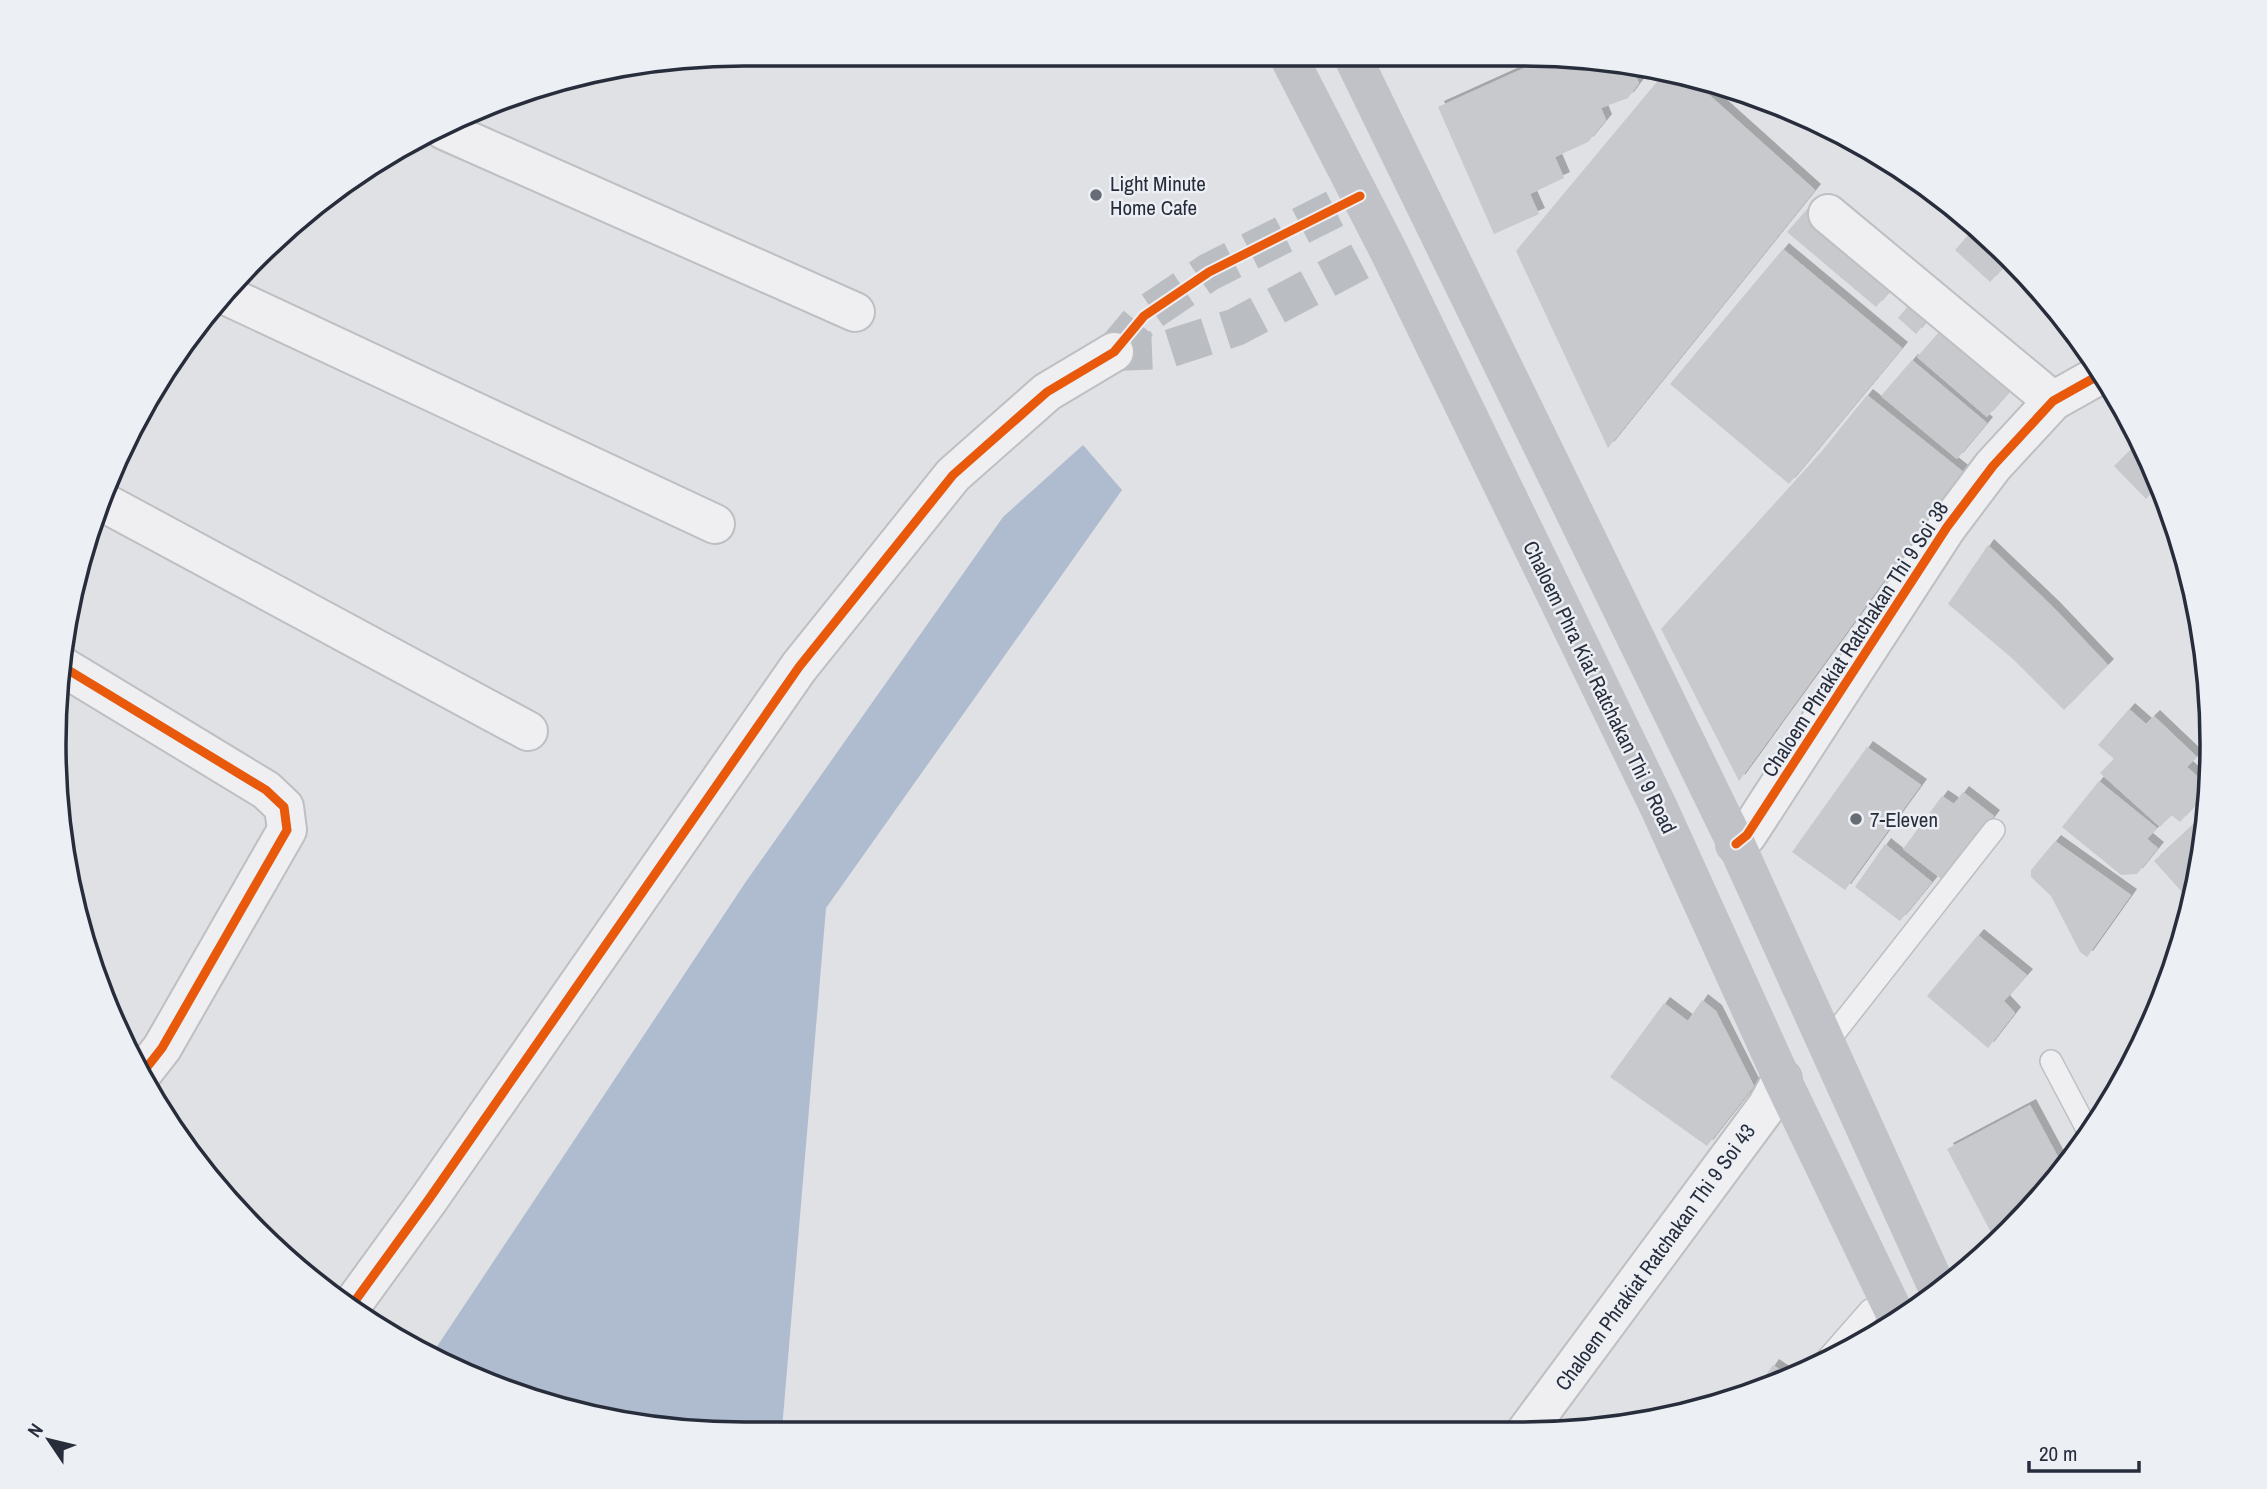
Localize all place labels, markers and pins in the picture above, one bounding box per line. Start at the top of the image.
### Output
place label: Light Minute Home Cafe [1110,169,1206,222]
marker: Light Minute Home Cafe [1088,187,1104,203]
place label: 7-Eleven [1870,805,1938,834]
marker: 7-Eleven [1848,811,1864,827]

